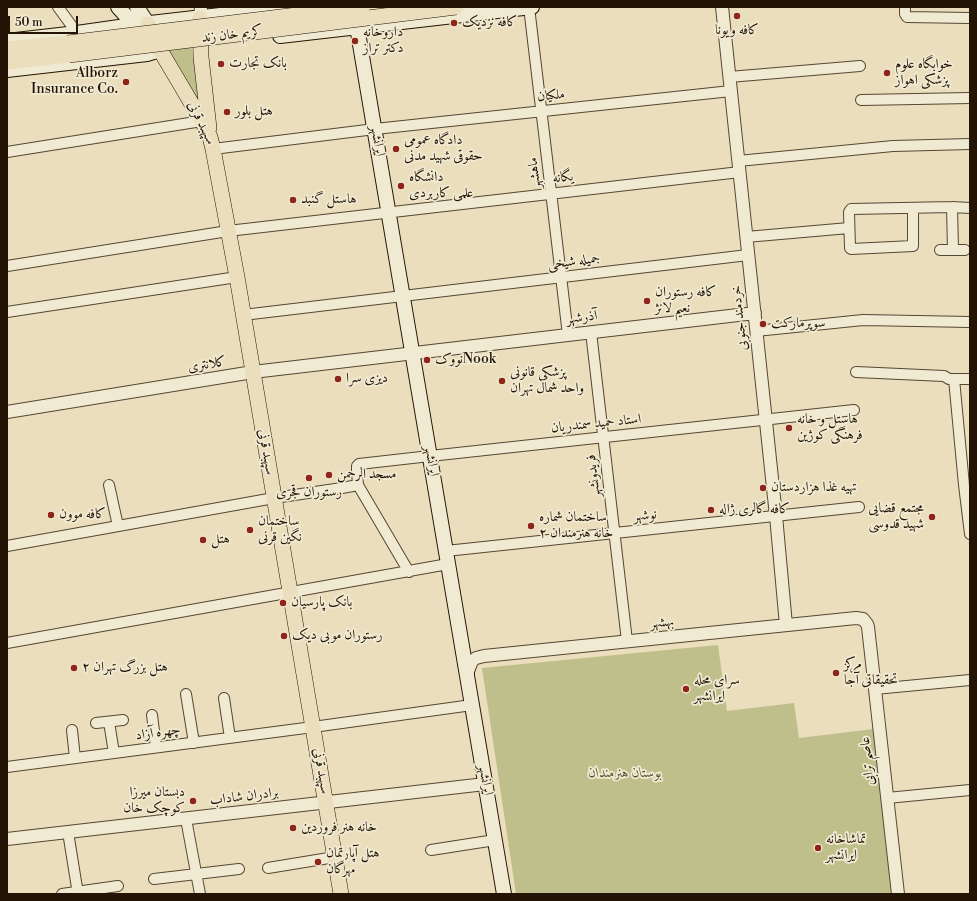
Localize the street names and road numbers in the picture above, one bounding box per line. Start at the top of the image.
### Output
street label: کریم خان زند [200,23,264,47]
street label: ملکیان [536,86,566,106]
street label: سپهبد قرنی [183,98,219,148]
street label: ایرانشهر [366,124,388,158]
street label: ماهشهر [525,156,545,190]
street label: یگانه [552,169,574,187]
street label: جمیله شیخی [547,250,601,274]
street label: خردمند جنوبی [728,284,752,352]
street label: آذرشهر [566,308,598,328]
street label: کلانتری [187,354,227,376]
street label: استاد حمید سمندریان [550,411,642,437]
street label: سپهبد قرنی [254,428,278,476]
street label: ایرانشهر [420,444,442,478]
street label: فریدونشهر [583,454,605,498]
street label: نوشهر [632,506,658,526]
street label: بهشهر [649,613,675,633]
street label: چهره آزاد [134,722,182,744]
street label: عاصم ترابی [857,736,879,786]
street label: سپهبد قرنی [309,747,333,795]
street label: ایرانشهر [474,763,496,797]
street label: برادران شاداب [209,784,279,810]

